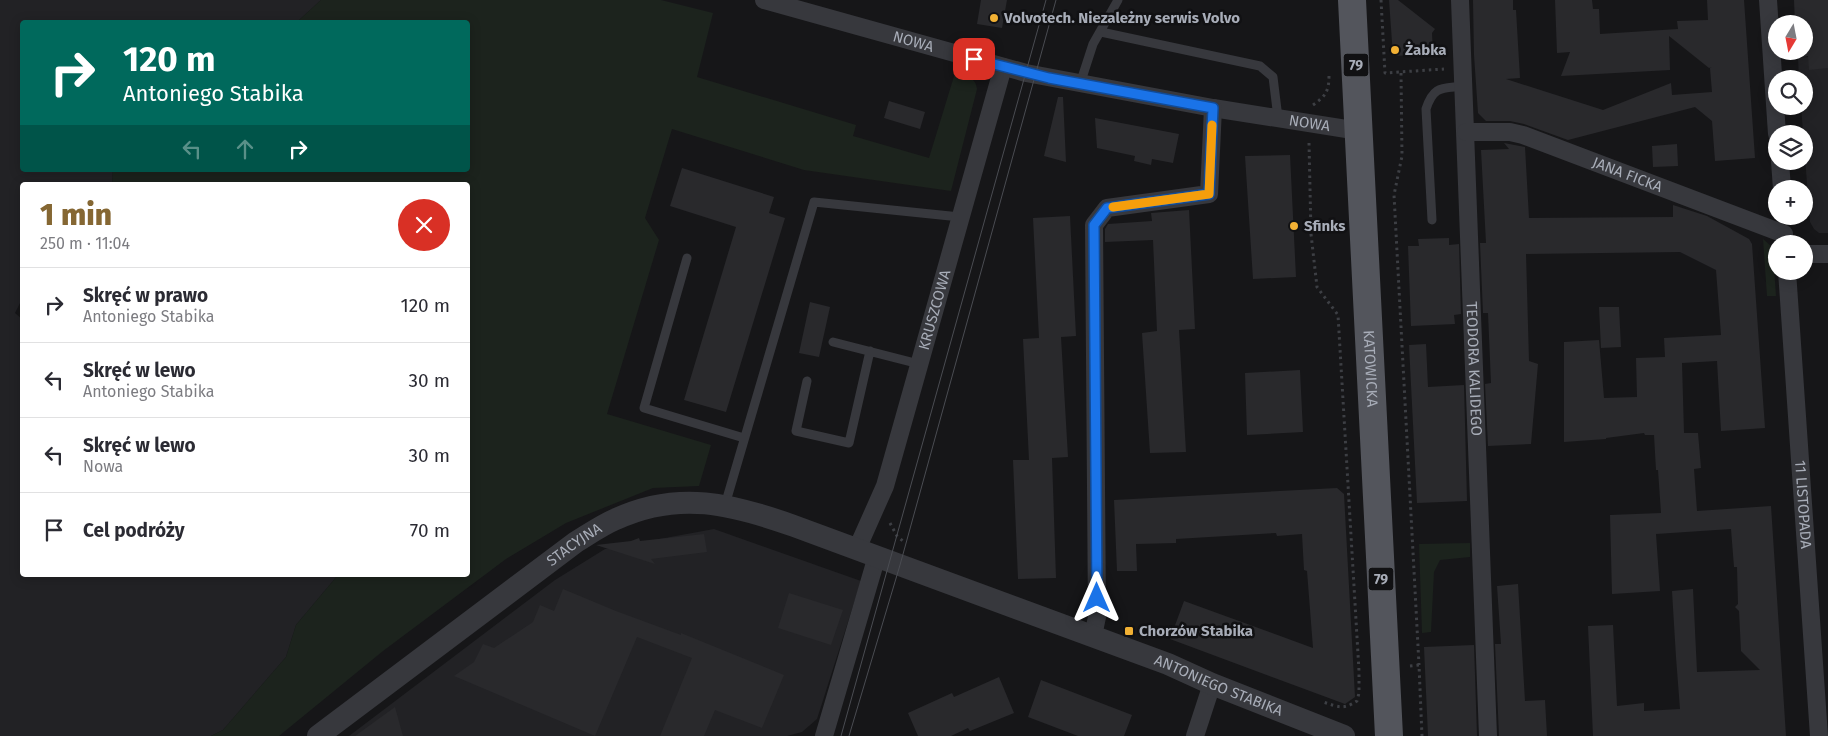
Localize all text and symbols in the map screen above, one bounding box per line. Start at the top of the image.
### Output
place label: Volvotech. Niezależny serwis Volvo [1003,9,1240,27]
marker: Volvotech. Niezależny serwis Volvo [988,12,1000,24]
north arrow [1768,15,1812,60]
map controls [1768,15,1813,280]
street label: NOWA [891,27,936,56]
text: 120 m [123,38,216,80]
pin [953,38,995,80]
icon: right [40,40,105,105]
place label: Żabka [1405,41,1446,59]
marker: Żabka [1389,44,1401,56]
icon: arrive [960,45,988,73]
road number: 79 [1344,54,1368,76]
button: search [1768,70,1813,115]
text: Antoniego Stabika [123,80,304,107]
street label: NOWA [1288,111,1332,135]
button: layers [1768,125,1813,170]
icon: left [178,135,206,163]
icon: ahead [231,135,259,163]
icon: right [284,135,312,163]
street label: JANA FICKA [1590,153,1665,196]
button: + [1768,180,1813,225]
text: 1 min [40,197,112,233]
button: close [398,199,450,251]
place label: Sfinks [1304,217,1346,235]
marker: Sfinks [1288,220,1300,232]
text: 250 m · 11:04 [40,234,130,253]
button: − [1768,235,1813,280]
street label: KRUSZCOWA [915,267,955,352]
text: Skręć w prawo [83,284,208,307]
icon: right [40,291,68,319]
text: 120 m [400,294,450,317]
street label: TEODORA KALIDEGO [1462,301,1486,436]
text: Antoniego Stabika [83,307,214,326]
street label: KATOWICKA [1360,330,1381,408]
text: Skręć w lewo [83,359,196,382]
icon: left [40,366,68,394]
text: 30 m [409,369,450,392]
text: Antoniego Stabika [83,382,214,401]
text: Skręć w lewo [83,434,196,457]
icon: left [40,441,68,469]
text: 30 m [409,444,450,467]
text: Nowa [83,457,123,476]
street label: 11 LISTOPADA [1791,460,1815,550]
icon: arrive [40,516,68,544]
text: Cel podróży [83,519,185,542]
text: 70 m [410,519,450,542]
street label: STACYJNA [543,519,605,570]
road number: 79 [1368,568,1394,590]
position arrow [1070,571,1122,623]
place label: Chorzów Stabika [1139,622,1253,640]
marker: Chorzów Stabika [1123,625,1135,637]
street label: ANTONIEGO STABIKA [1152,651,1286,720]

